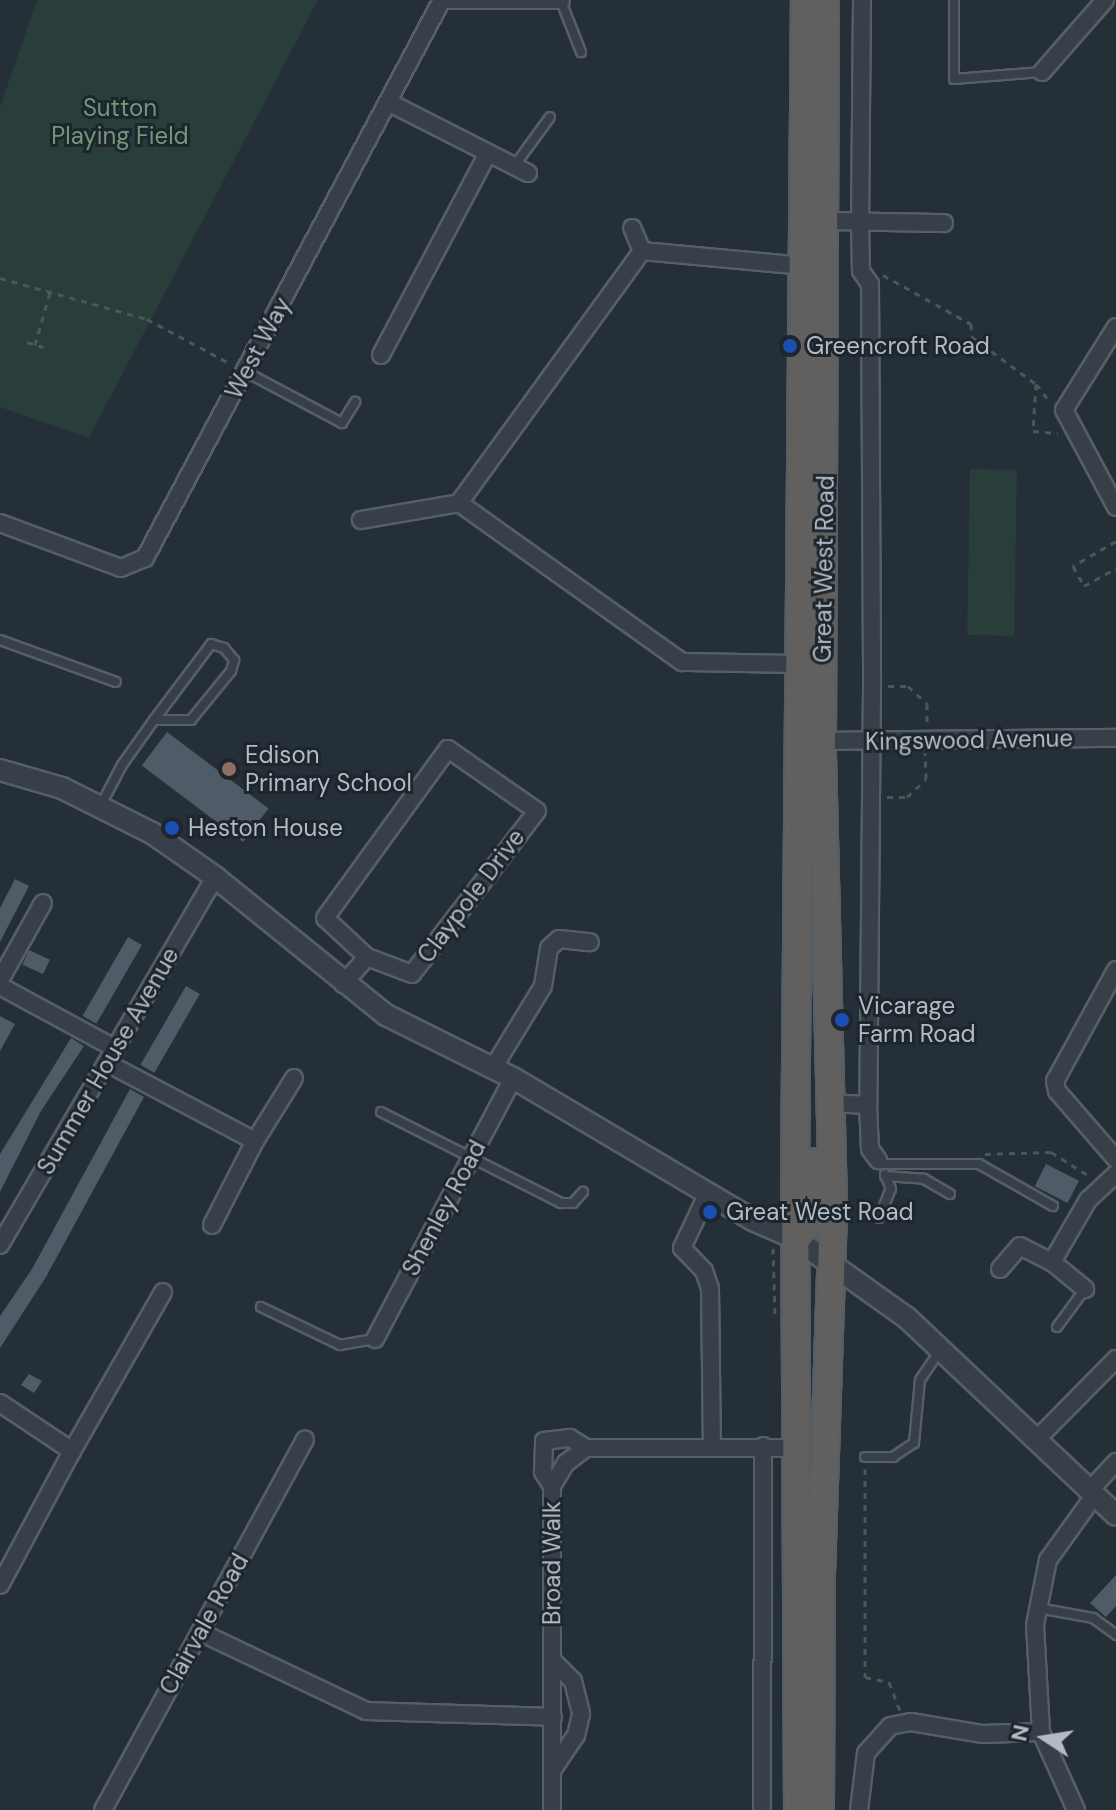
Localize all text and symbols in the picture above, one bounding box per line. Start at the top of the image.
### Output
park label: Sutton Playing Field [51,94,189,150]
street label: West Way [219,292,297,404]
place label: Greencroft Road [806,332,990,360]
marker: Greencroft Road [781,337,799,355]
street label: Great West Road [808,475,840,663]
street label: Kingswood Avenue [865,724,1073,756]
place label: Edison Primary School [245,741,412,797]
marker: Edison Primary School [220,760,238,778]
place label: Heston House [188,814,343,842]
marker: Heston House [163,819,181,837]
street label: Claypole Drive [411,823,531,969]
street label: Summer House Avenue [31,942,185,1180]
place label: Vicarage Farm Road [858,992,976,1048]
marker: Vicarage Farm Road [833,1011,851,1029]
street label: Shenley Road [396,1135,492,1281]
place label: Great West Road [726,1198,914,1226]
marker: Great West Road [701,1203,719,1221]
street label: Broad Walk [538,1501,566,1625]
street label: Clairvale Road [153,1549,255,1699]
north arrow [1004,1698,1084,1778]
text: N [1004,1722,1036,1744]

